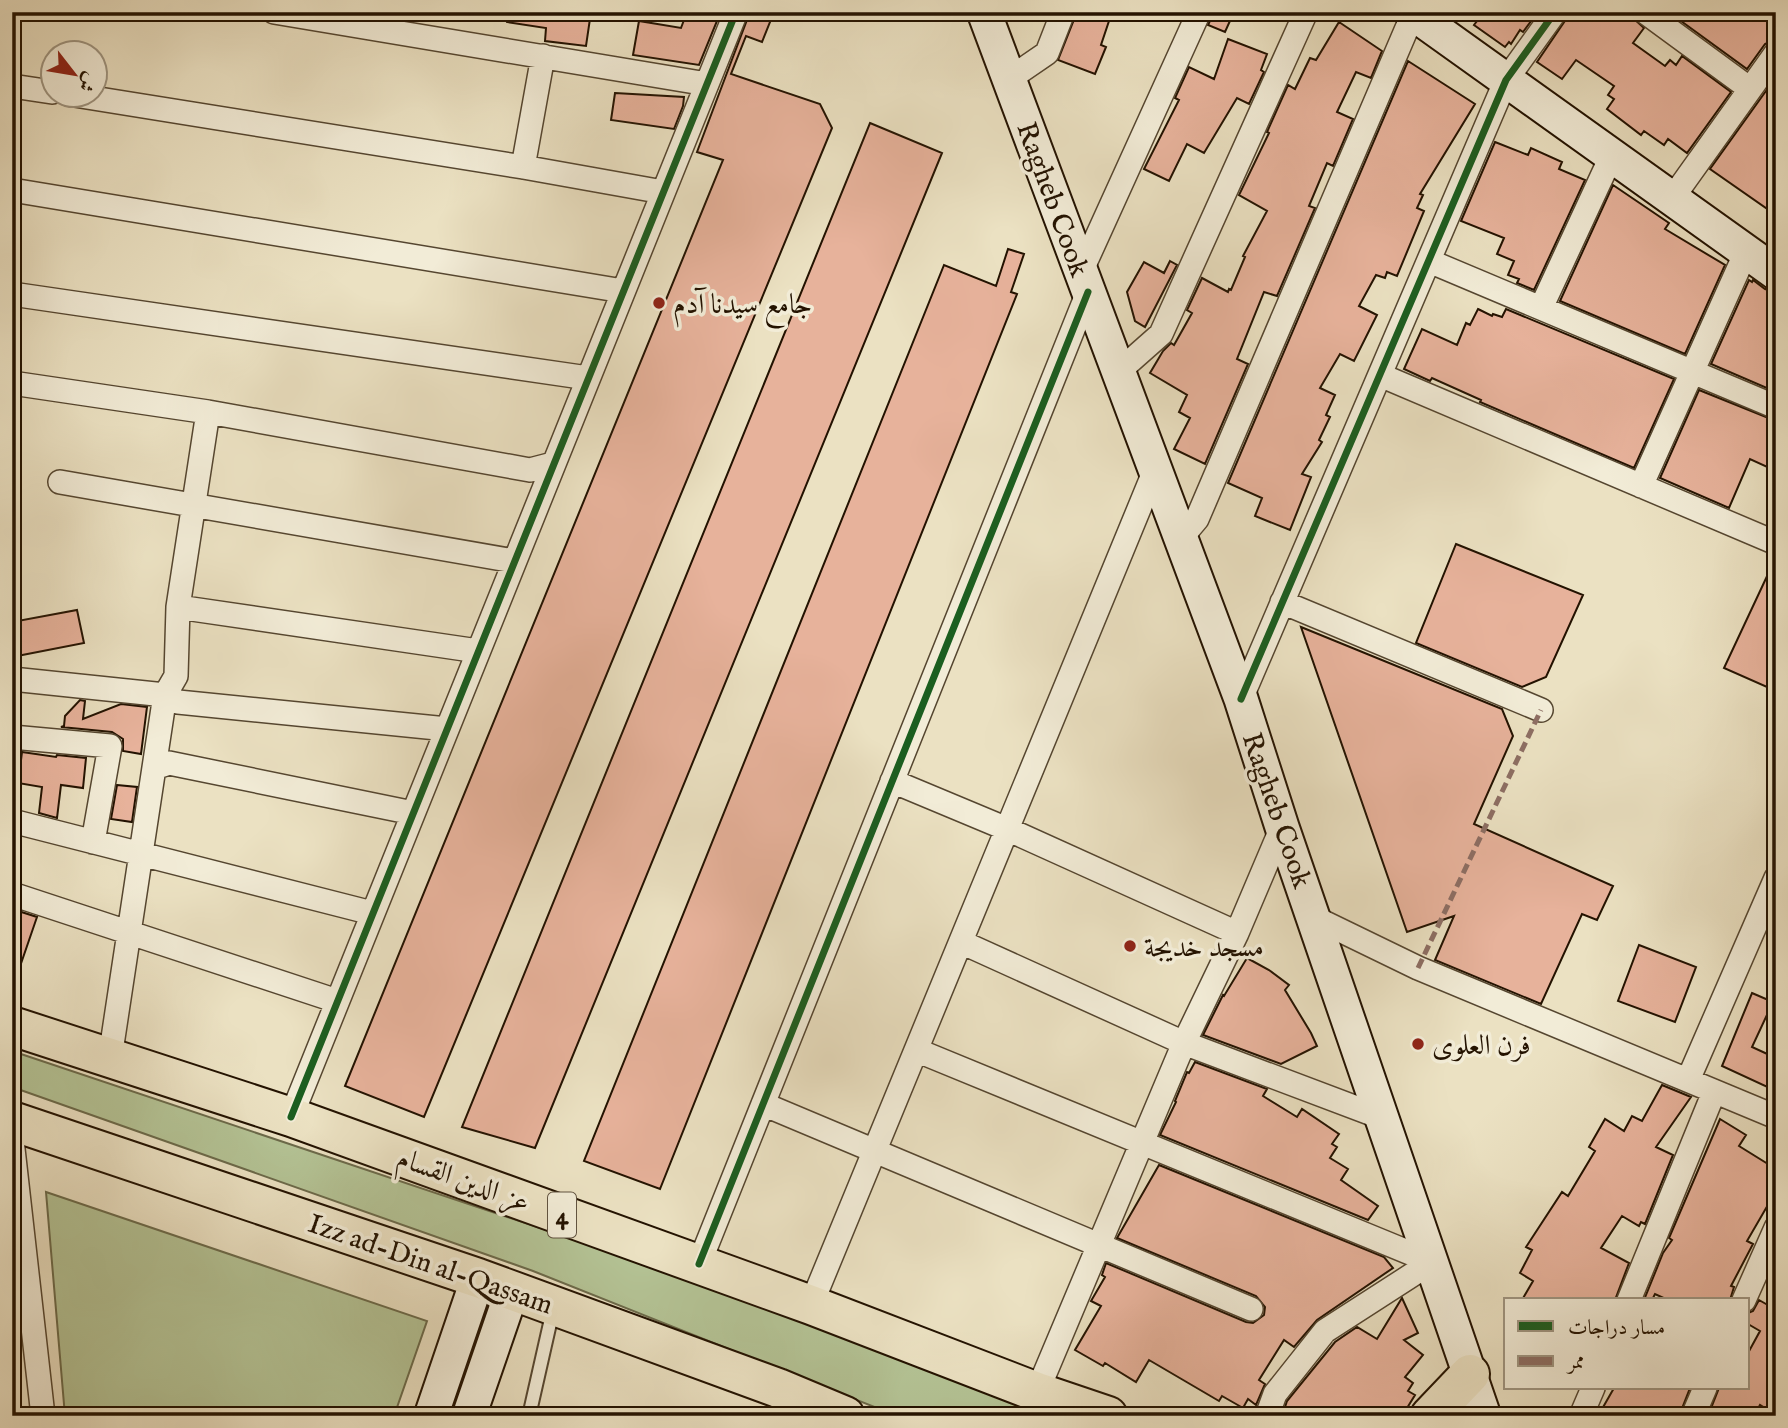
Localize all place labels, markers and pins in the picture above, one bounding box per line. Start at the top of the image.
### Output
place label: جامع سيدنا آدم [673,287,812,329]
marker: جامع سيدنا آدم [651,295,667,311]
place label: مسجد خديجة [1144,931,1264,966]
marker: مسجد خديجة [1122,938,1138,954]
place label: فرن العلوى [1432,1029,1531,1064]
marker: فرن العلوى [1410,1036,1426,1052]

